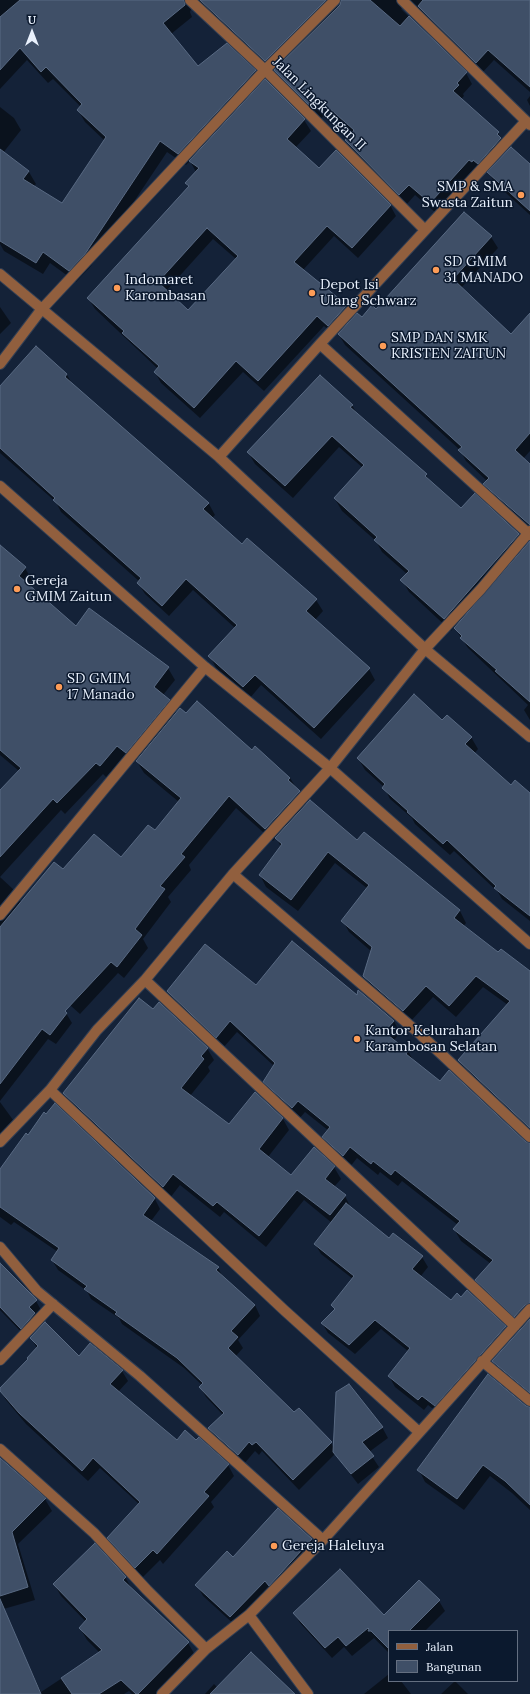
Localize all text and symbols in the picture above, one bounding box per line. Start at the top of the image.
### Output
north arrow [12,12,52,52]
text: U [28,13,36,27]
street label: Jalan Lingkungan II [269,54,369,154]
place label: SMP & SMA Swasta Zaitun [422,179,513,212]
marker: SMP & SMA Swasta Zaitun [516,190,526,200]
place label: SD GMIM 31 MANADO [444,254,523,286]
marker: SD GMIM 31 MANADO [431,265,441,275]
place label: Indomaret Karombasan [125,272,206,304]
place label: Depot Isi Ulang Schwarz [320,277,417,310]
marker: Indomaret Karombasan [112,283,122,293]
marker: Depot Isi Ulang Schwarz [307,288,317,298]
place label: SMP DAN SMK KRISTEN ZAITUN [391,330,506,362]
marker: SMP DAN SMK KRISTEN ZAITUN [378,341,388,351]
place label: Gereja GMIM Zaitun [25,573,112,606]
marker: Gereja GMIM Zaitun [12,584,22,594]
place label: SD GMIM 17 Manado [67,671,135,704]
marker: SD GMIM 17 Manado [54,682,64,692]
place label: Kantor Kelurahan Karambosan Selatan [365,1023,497,1056]
marker: Kantor Kelurahan Karambosan Selatan [352,1034,362,1044]
place label: Gereja Haleluya [282,1538,384,1554]
marker: Gereja Haleluya [269,1541,279,1551]
legend [388,1630,518,1682]
text: Jalan [426,1639,453,1654]
text: Bangunan [426,1659,482,1674]

